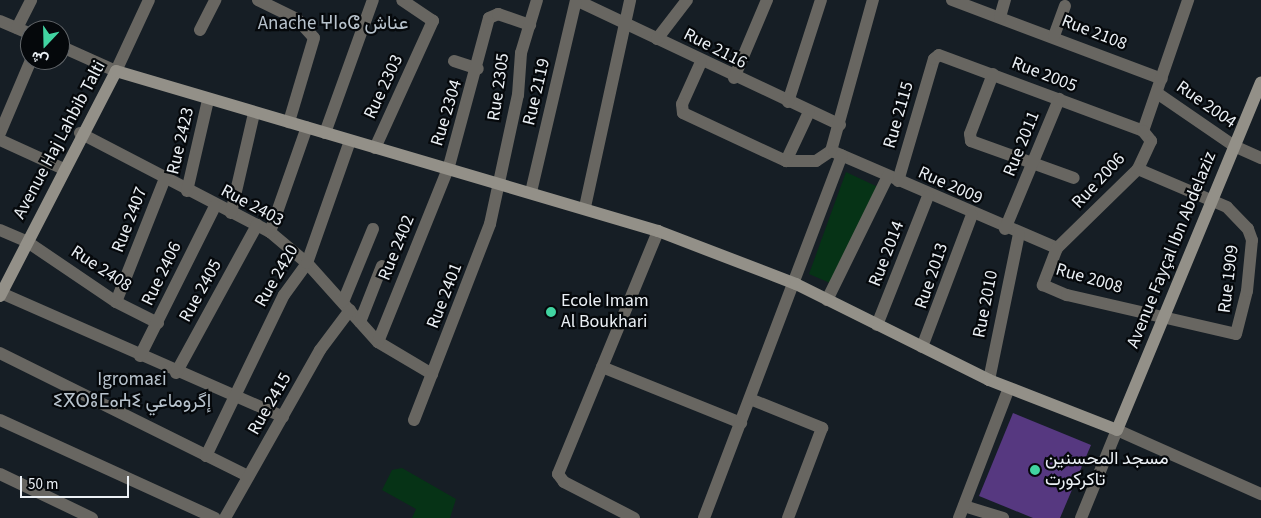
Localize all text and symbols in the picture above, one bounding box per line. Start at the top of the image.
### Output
street label: Rue 2108 [1058,11,1130,55]
district label: Anache ⵖⵏⴰⵛ عناش [258,13,408,35]
north arrow [20,20,70,70]
street label: Rue 2116 [680,24,750,74]
text: ش [29,46,51,70]
street label: Rue 2303 [360,51,408,123]
street label: Rue 2305 [484,52,514,122]
street label: Rue 2005 [1008,53,1080,97]
street label: Rue 2119 [519,56,555,128]
street label: Avenue Haj Lahbib Talti [9,57,111,223]
street label: Rue 2304 [427,77,467,149]
street label: Rue 2004 [1172,77,1240,133]
street label: Rue 2115 [879,79,919,151]
street label: Rue 2423 [163,105,199,177]
street label: Rue 2011 [999,108,1045,180]
street label: Avenue Fayçal Ibn Abdelaziz [1123,148,1221,352]
street label: Rue 2006 [1068,149,1130,213]
street label: Rue 2009 [914,162,986,210]
street label: Rue 2403 [217,180,287,232]
street label: Rue 2407 [108,184,152,256]
street label: Rue 2402 [374,212,420,284]
street label: Rue 2014 [865,218,909,290]
street label: Rue 2406 [137,239,187,309]
street label: Rue 2013 [911,240,953,312]
street label: Rue 2408 [66,241,136,297]
street label: Rue 2420 [251,241,303,311]
street label: Rue 1909 [1214,244,1244,314]
street label: Rue 2405 [175,256,227,326]
street label: Rue 2008 [1053,259,1125,299]
street label: Rue 2401 [423,260,467,332]
street label: Rue 2010 [969,268,1003,340]
place label: Ecole Imam Al Boukhari [561,291,649,334]
marker: Ecole Imam Al Boukhari [545,306,557,318]
district label: Igromaɛi ⵉⴳⵔⵓⵎⴰⵄⵉ إگروماعي [53,369,211,413]
street label: Rue 2415 [244,369,296,439]
place label: مسجد المحسنين تاكركورت [1045,449,1169,492]
marker: مسجد المحسنين تاكركورت [1029,464,1041,476]
scale bar [22,466,131,498]
text: 50 m [28,474,58,495]

